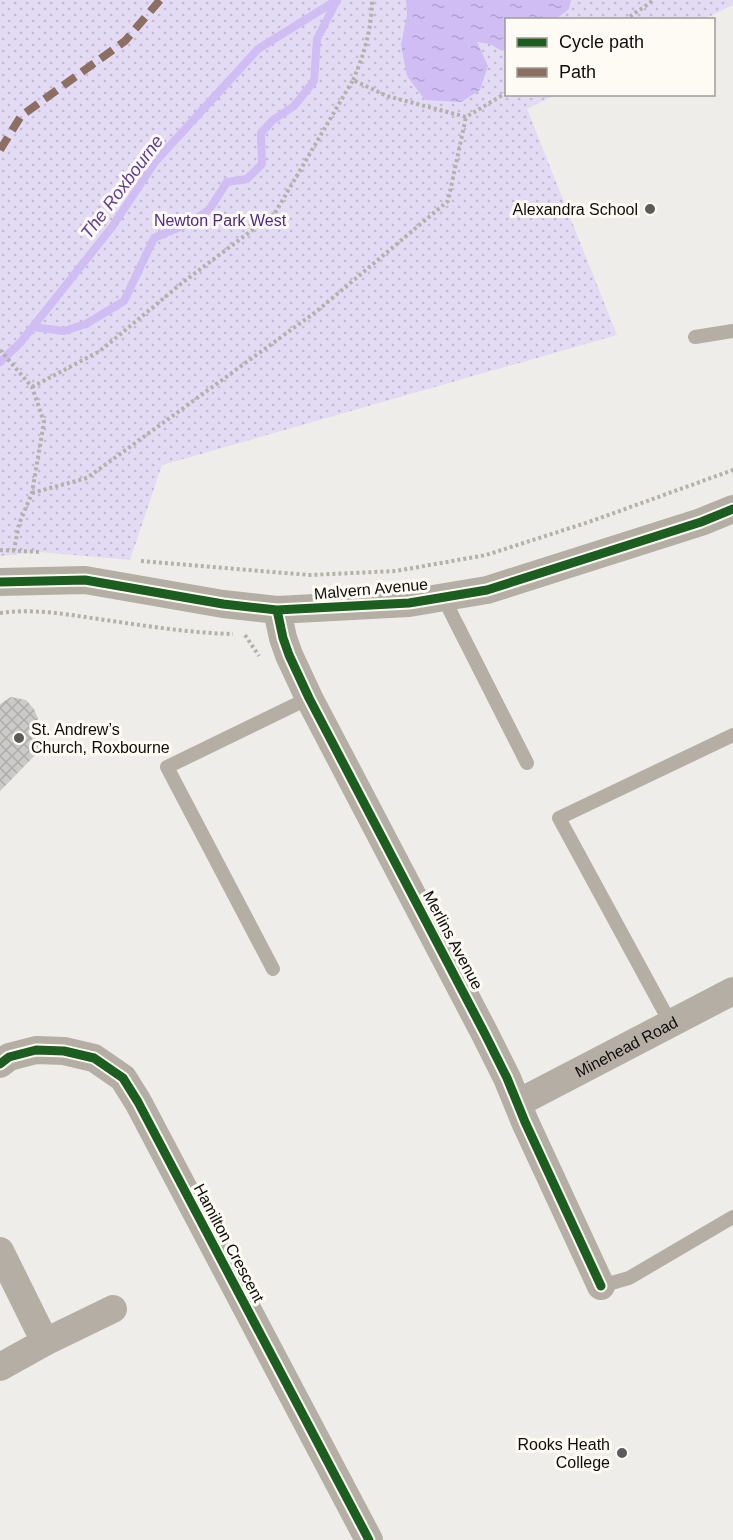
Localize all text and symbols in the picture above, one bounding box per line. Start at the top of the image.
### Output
legend [505,18,715,96]
text: Cycle path [559,32,644,52]
text: Path [559,62,596,82]
water label: The Roxbourne [77,131,167,243]
place label: Alexandra School [513,201,638,218]
marker: Alexandra School [643,202,657,216]
park label: Newton Park West [154,212,287,229]
street label: Malvern Avenue [313,576,429,602]
place label: St. Andrew’s Church, Roxbourne [31,721,170,756]
marker: St. Andrew’s Church, Roxbourne [12,731,26,745]
street label: Merlins Avenue [420,888,486,992]
street label: Minehead Road [572,1013,680,1080]
street label: Hamilton Crescent [191,1181,268,1306]
place label: Rooks Heath College [518,1436,610,1471]
marker: Rooks Heath College [615,1446,629,1460]

